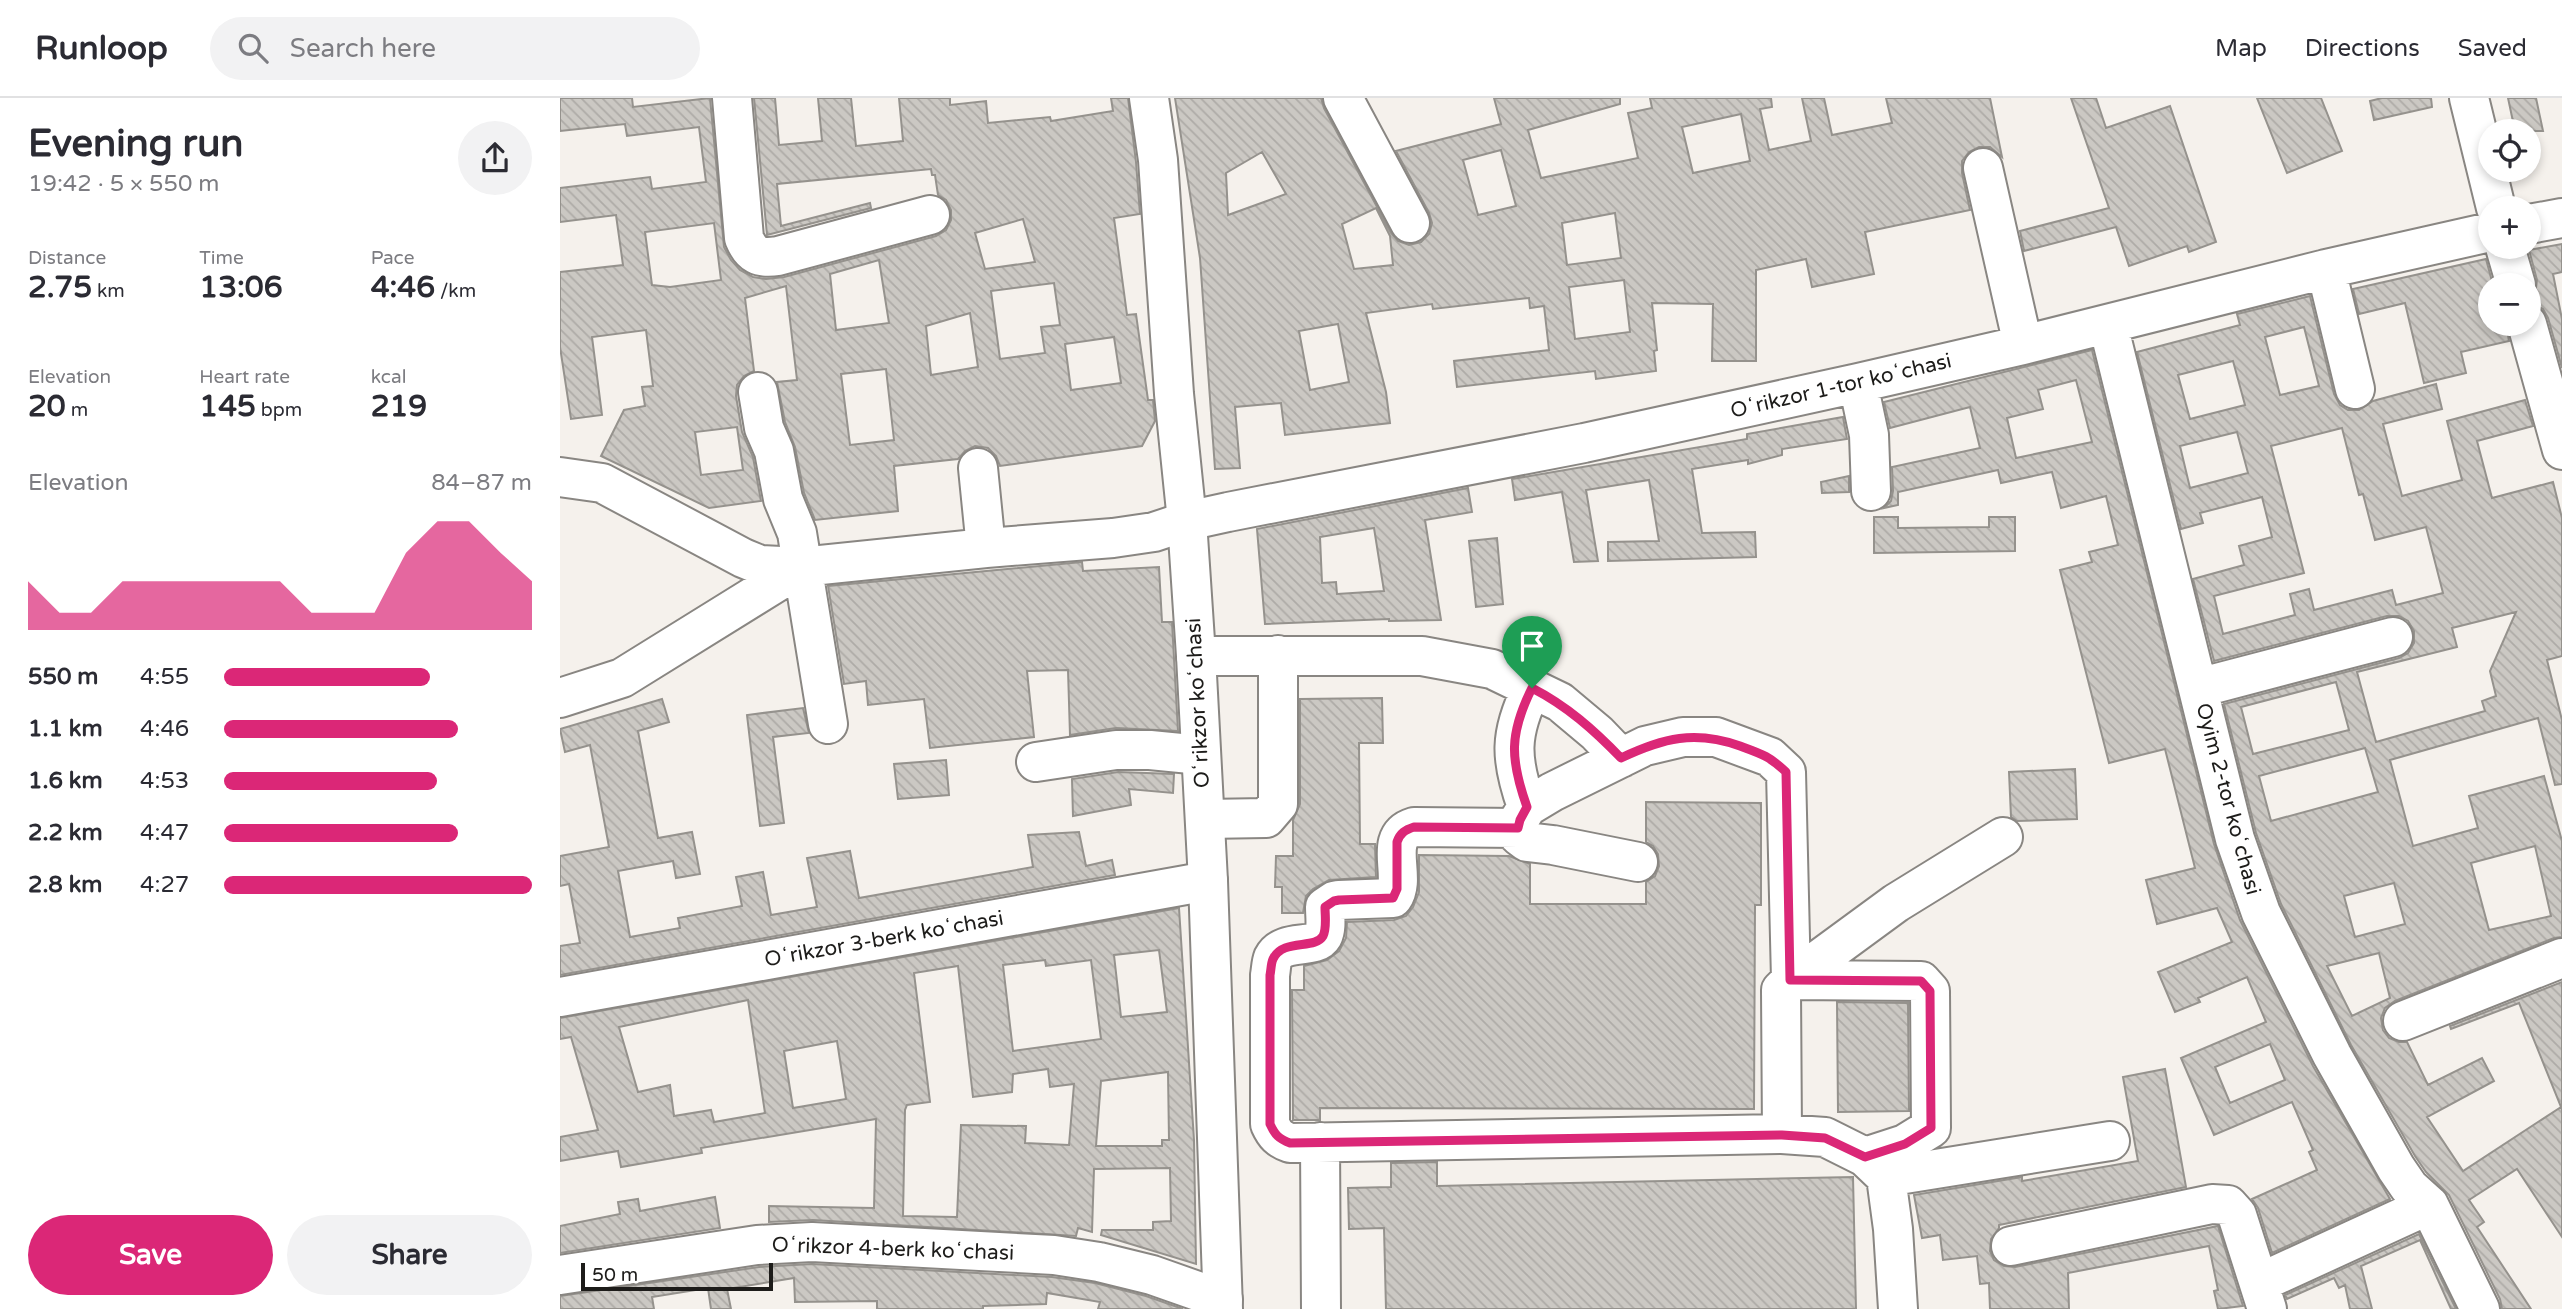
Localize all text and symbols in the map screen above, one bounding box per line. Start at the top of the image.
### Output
search box [210,17,700,80]
text: Runloop [35,29,168,68]
icon: search [234,29,272,67]
text: Search here [290,33,436,64]
text: Map [2215,34,2267,63]
text: Directions [2305,34,2420,63]
text: Saved [2458,34,2527,63]
map controls [2478,119,2541,336]
button: locate [2478,119,2541,182]
text: Evening run [28,121,243,167]
button: share [458,121,532,195]
text: 19:42 · 5 × 550 m [28,170,219,198]
button: + [2478,196,2541,259]
text: Distance [28,247,106,269]
text: Time [199,247,244,269]
text: Pace [371,247,414,269]
text: 2.75 [28,269,92,306]
text: 13:06 [199,269,283,306]
text: 4:46 [371,269,435,306]
button: − [2478,273,2541,336]
text: km [92,280,125,302]
text: /km [435,280,476,302]
street label: Oʻrikzor 1-tor koʻchasi [1728,348,1954,424]
text: Elevation [28,366,111,388]
text: Heart rate [199,366,290,388]
text: kcal [371,366,406,388]
text: 20 [28,388,66,425]
text: 145 [199,388,256,425]
text: 219 [371,388,427,425]
text: m [66,399,88,421]
text: bpm [256,399,302,421]
text: Elevation [28,469,129,497]
text: 84–87 m [431,469,532,497]
pin [1502,616,1562,688]
street label: Oʻrikzor koʻchasi [1181,617,1215,789]
icon: arrive [1513,627,1551,665]
text: 550 m [28,663,98,691]
text: 4:55 [140,663,189,691]
street label: Oyim 2-tor koʻchasi [2190,700,2266,898]
text: 1.1 km [28,715,103,743]
text: 4:46 [140,715,189,743]
text: 1.6 km [28,767,103,795]
text: 4:53 [140,767,189,795]
text: 2.2 km [28,819,103,847]
text: 4:47 [140,819,189,847]
text: 2.8 km [28,871,102,899]
text: 4:27 [140,871,189,899]
street label: Oʻrikzor 3-berk koʻchasi [763,906,1005,972]
button: Save [28,1215,273,1295]
button: Share [287,1215,532,1295]
street label: Oʻrikzor 4-berk koʻchasi [771,1232,1015,1266]
scale bar [581,1260,774,1292]
text: 50 m [592,1264,638,1286]

